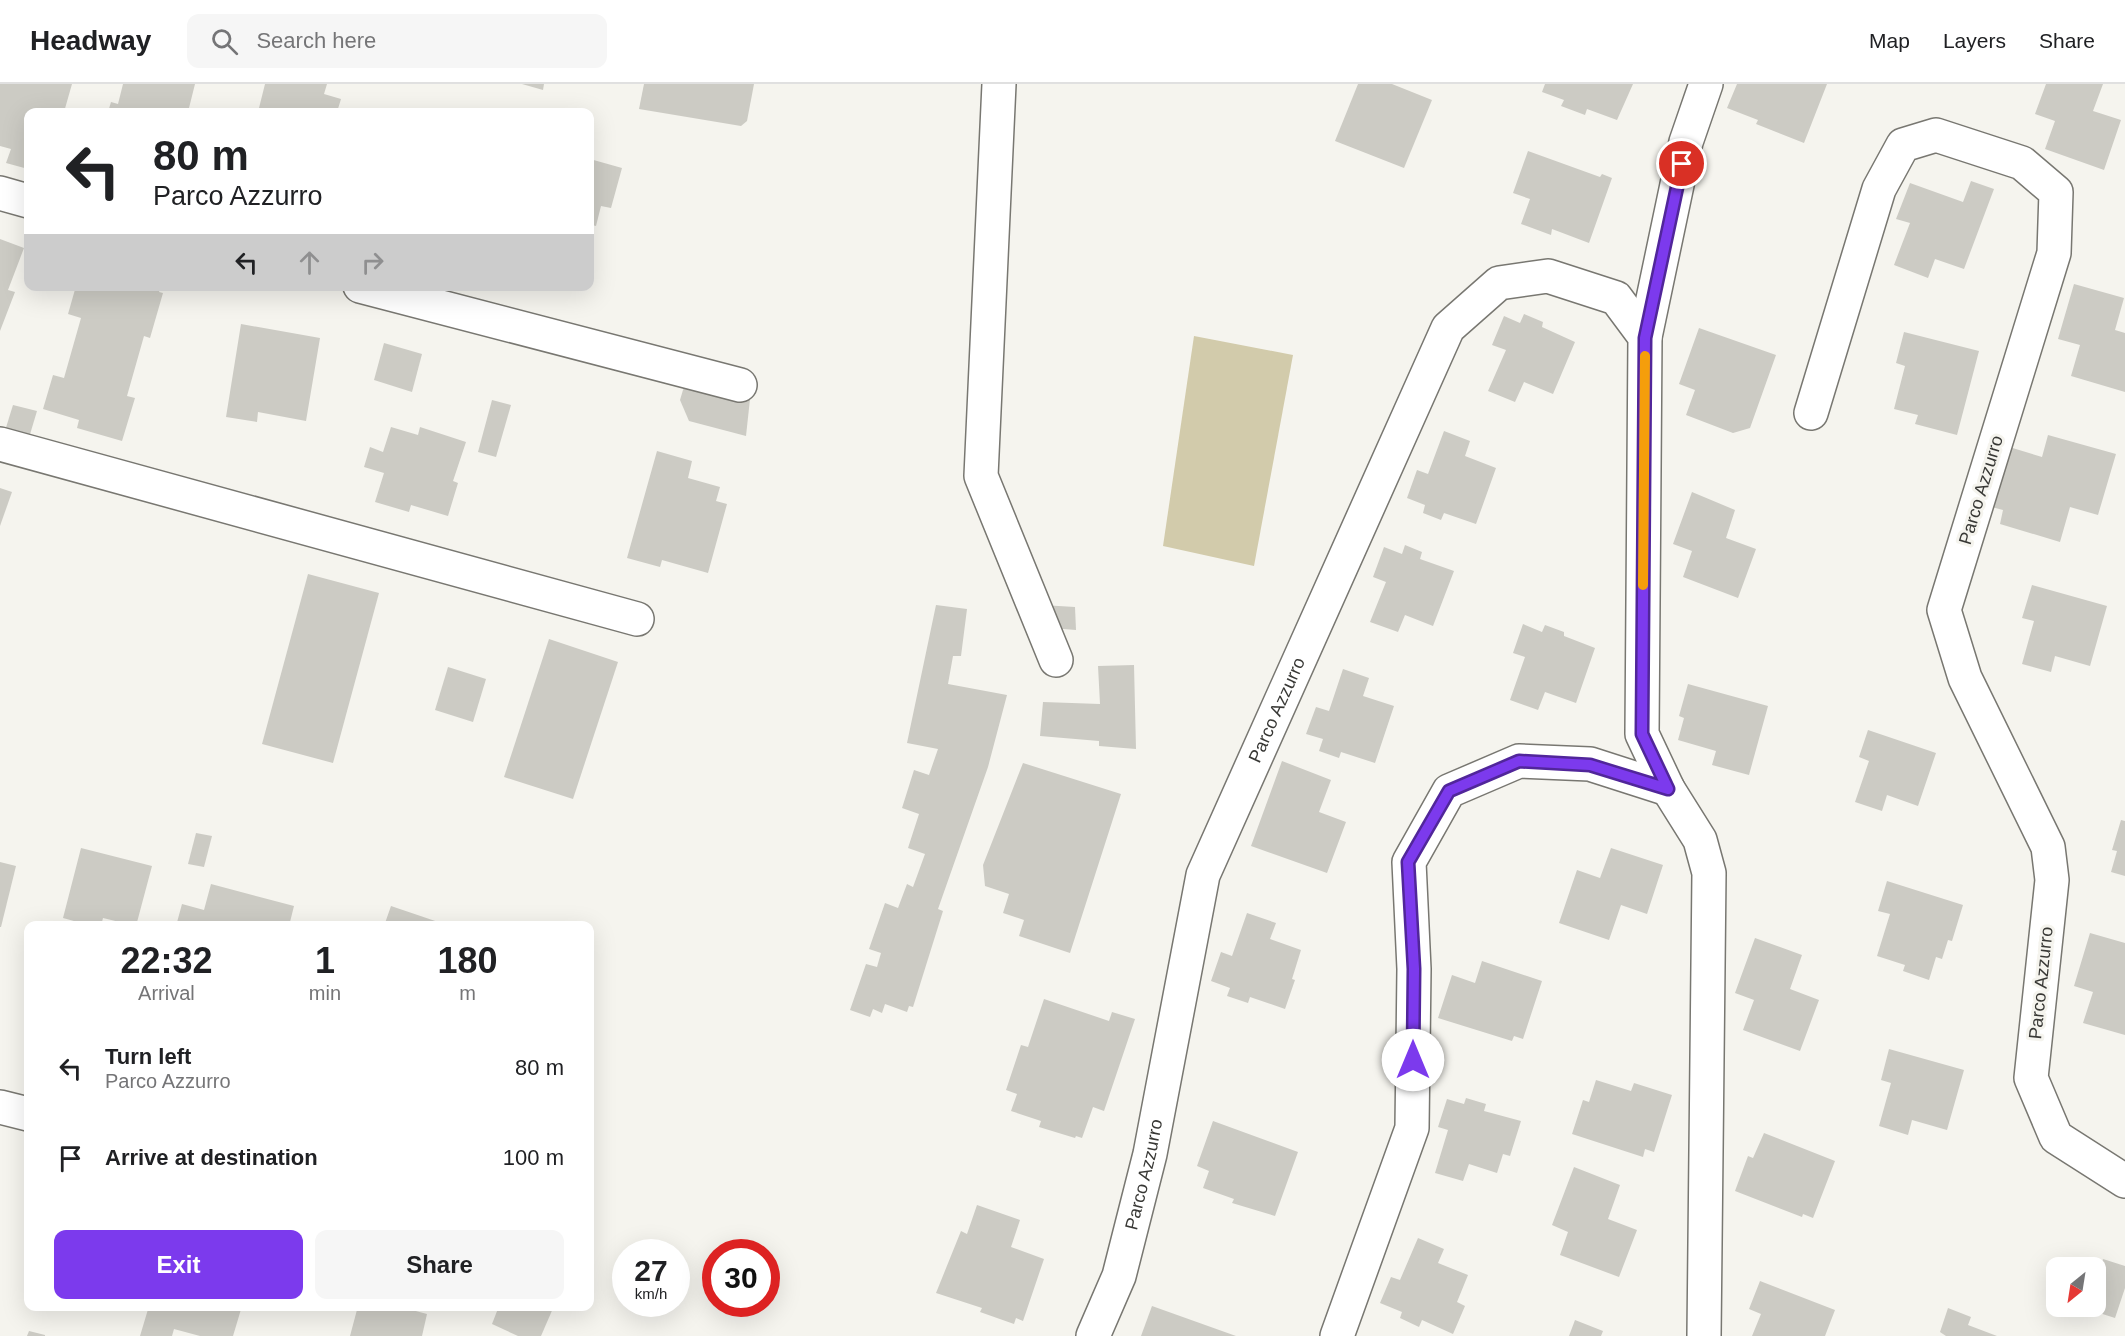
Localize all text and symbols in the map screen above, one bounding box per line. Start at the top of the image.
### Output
search box [187,14,607,68]
text: Headway [30,25,151,56]
icon: search [208,25,241,58]
text: Search here [256,28,376,53]
text: Map [1869,29,1910,52]
text: Layers [1943,29,2006,52]
text: Share [2039,29,2095,52]
icon: left [54,132,132,210]
text: 80 m [153,132,249,179]
pin [1656,138,1707,189]
icon: arrive [1665,147,1698,180]
text: Parco Azzurro [153,181,323,211]
icon: left [230,246,263,279]
icon: ahead [293,246,326,279]
icon: right [356,246,389,279]
street label: Parco Azzurro [1955,433,2007,547]
street label: Parco Azzurro [1245,654,1309,766]
street label: Parco Azzurro [2025,926,2057,1040]
text: 22:32 [120,940,212,981]
text: 1 [315,940,335,981]
text: 180 [437,940,498,981]
text: Arrival [138,982,195,1004]
text: min [309,982,341,1004]
text: m [459,982,476,1004]
position arrow [1381,1028,1445,1092]
text: Turn left [105,1044,191,1069]
icon: left [54,1052,87,1085]
text: 80 m [515,1055,564,1080]
text: Parco Azzurro [105,1070,231,1092]
street label: Parco Azzurro [1121,1117,1166,1232]
icon: arrive [54,1142,87,1175]
text: Arrive at destination [105,1145,318,1170]
text: 100 m [503,1145,564,1170]
button: Exit [54,1230,303,1299]
button: Share [315,1230,564,1299]
speed limit sign: 30 [702,1239,780,1317]
text: 27 [634,1254,668,1287]
north arrow [2046,1257,2106,1317]
map controls [2046,1257,2106,1317]
text: km/h [635,1285,667,1302]

